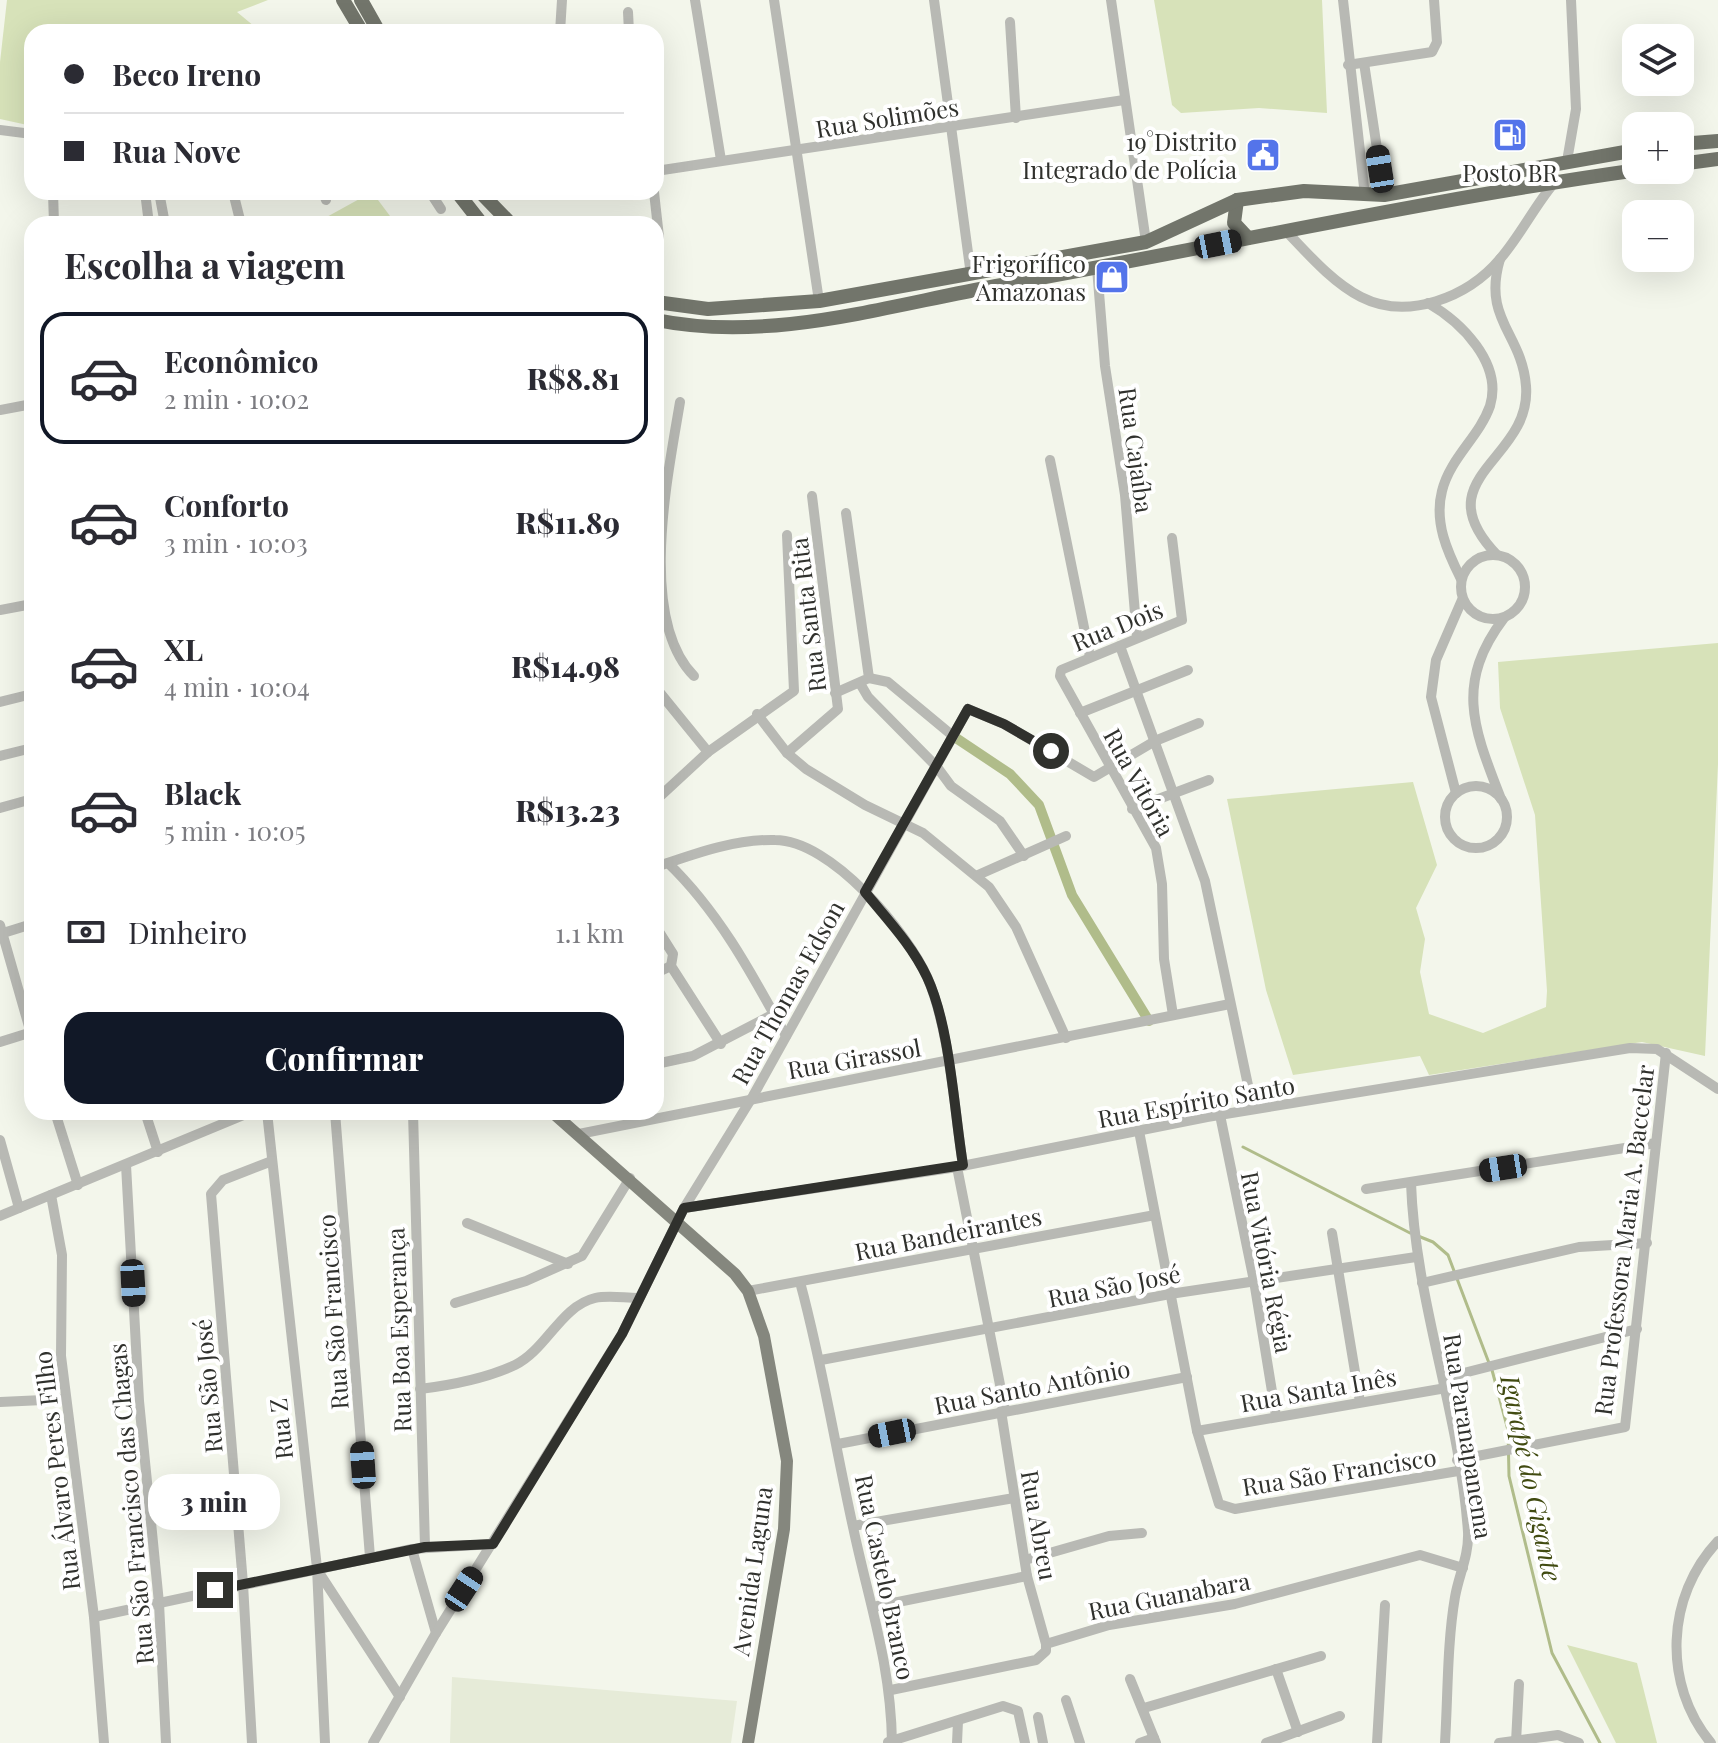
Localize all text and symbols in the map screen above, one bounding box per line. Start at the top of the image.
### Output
map controls [1622,24,1694,272]
button: layers [1622,24,1694,96]
text: Beco Ireno [112,54,261,94]
street label: Rua Solimões [813,90,961,144]
button: + [1622,112,1694,184]
fuel station icon: Posto BR [1491,116,1529,154]
place label: 19°Distrito Integrado de Polícia [1022,125,1237,185]
text: Rua Nove [112,131,241,171]
public building icon: 19°Distrito Integrado de Polícia [1244,136,1282,174]
car [1364,143,1396,195]
place label: Posto BR [1462,156,1558,188]
button: − [1622,200,1694,272]
car [1192,228,1244,260]
text: Escolha a viagem [64,240,345,288]
place label: Frigorífico Amazonas [972,247,1086,307]
shop icon: Frigorífico Amazonas [1093,258,1131,296]
text: Econômico [164,341,319,381]
icon: car [68,342,140,414]
text: R$8.81 [527,358,620,398]
text: 2 min · 10:02 [164,381,309,416]
street label: Rua Cajaíba [1112,385,1162,515]
text: Conforto [164,485,289,525]
icon: car [68,486,140,558]
text: R$11.89 [515,502,620,542]
text: 3 min · 10:03 [164,525,308,560]
street label: Rua Santa Rita [782,536,832,694]
street label: Rua Dois [1067,592,1167,658]
text: XL [164,629,203,669]
icon: car [68,630,140,702]
text: R$14.98 [511,646,620,686]
text: 4 min · 10:04 [164,669,310,704]
street label: Rua Vitória [1097,722,1183,842]
route start [1033,733,1069,769]
text: Black [164,773,241,813]
icon: car [68,774,140,846]
text: R$13.23 [515,790,620,830]
text: 5 min · 10:05 [164,813,305,848]
street label: Rua Thomas Edson [723,894,851,1090]
icon: cash [64,910,108,954]
text: Dinheiro [128,912,247,952]
text: 1.1 km [555,915,624,950]
button: Confirmar [64,1012,624,1104]
street label: Rua Girassol [785,1031,923,1085]
street label: Rua Professora Maria A. Baccelar [1586,1062,1660,1417]
street label: Rua Espírito Santo [1095,1068,1297,1134]
car [1477,1152,1529,1184]
street label: Rua Vitória Régia [1235,1169,1301,1355]
street label: Rua Bandeirantes [852,1199,1044,1267]
street label: Rua São Francisco [309,1213,355,1411]
street label: Rua Boa Esperança [378,1227,418,1433]
street label: Rua São José [1045,1256,1183,1314]
car [120,1258,146,1308]
street label: Rua São José [185,1318,229,1454]
street label: Rua Paranapanema [1437,1331,1501,1541]
street label: Rua São Francisco das Chagas [100,1342,160,1666]
street label: Rua Álvaro Peres Filho [25,1349,87,1593]
street label: Rua Santo Antônio [931,1351,1133,1421]
street label: Rua Santa Inês [1237,1360,1399,1418]
water label: Igarapé do Gigante [1493,1371,1571,1584]
street label: Rua Z [261,1397,299,1461]
car [866,1417,918,1449]
car [349,1440,377,1490]
street label: Rua São Francisco [1240,1440,1438,1502]
street label: Rua Abreu [1015,1467,1065,1583]
street label: Rua Castelo Branco [849,1471,923,1683]
callout: 3 min [149,1474,281,1530]
text: 3 min [181,1484,247,1519]
street label: Avenida Laguna [723,1484,779,1659]
car [441,1562,487,1616]
street label: Rua Guanabara [1085,1564,1253,1626]
route end [197,1572,233,1608]

